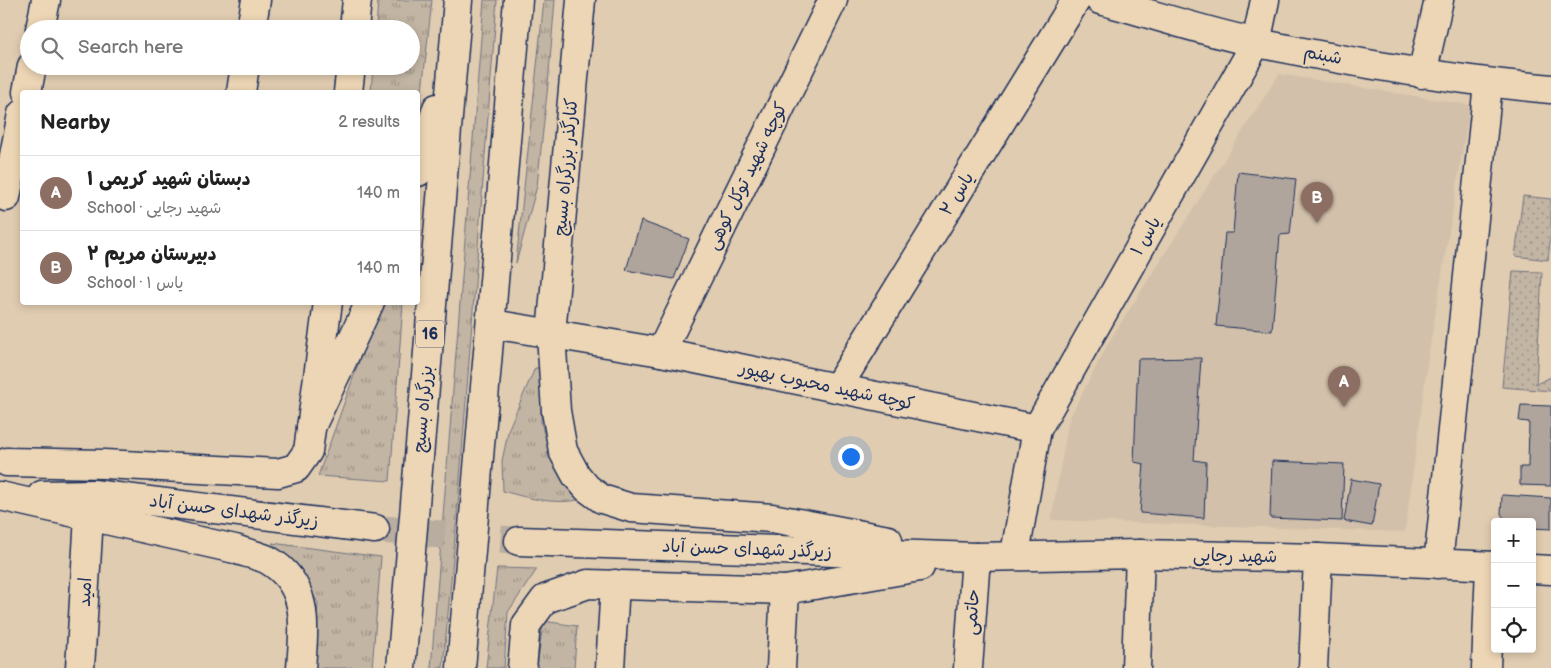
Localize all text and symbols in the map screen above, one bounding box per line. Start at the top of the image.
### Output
search box [20,20,420,75]
icon: search [38,34,66,62]
text: Search here [78,36,183,59]
street label: شبنم [1302,41,1344,72]
street label: کنارگذر بزرگراه بسیج [550,97,584,237]
street label: کوچه شهید توکل کوهی [702,98,793,254]
text: Nearby [40,110,110,135]
text: 2 results [338,113,400,132]
text: دبستان شهید کریمی ۱ [87,168,250,191]
street label: یاس ۲ [936,168,978,220]
pin: B [1301,182,1333,223]
text: A [51,184,61,203]
text: 140 m [357,184,400,203]
text: School · شهید رجایی [87,199,221,218]
street label: یاس ۱ [1126,213,1166,259]
text: دبیرستان مریم ۲ [87,243,217,266]
text: B [50,259,62,278]
text: 140 m [357,259,400,278]
text: School · یاس ۱ [87,274,183,293]
road number: 16 [416,320,444,348]
street label: کوچه شهید محبوب بهپور [736,357,917,416]
street label: بزرگراه بسیج [409,364,438,454]
pin: A [1328,366,1360,407]
your location [838,444,864,470]
street label: زیرگذر شهدای حسن آباد [148,490,320,532]
map controls [1491,518,1536,653]
button: + [1491,518,1536,563]
street label: زیرگذر شهدای حسن آباد [661,536,833,562]
street label: شهید رجایی [1193,545,1277,567]
button: − [1491,563,1536,608]
street label: امید [74,577,96,607]
street label: حاتمی [960,588,984,636]
button: locate [1491,608,1536,653]

